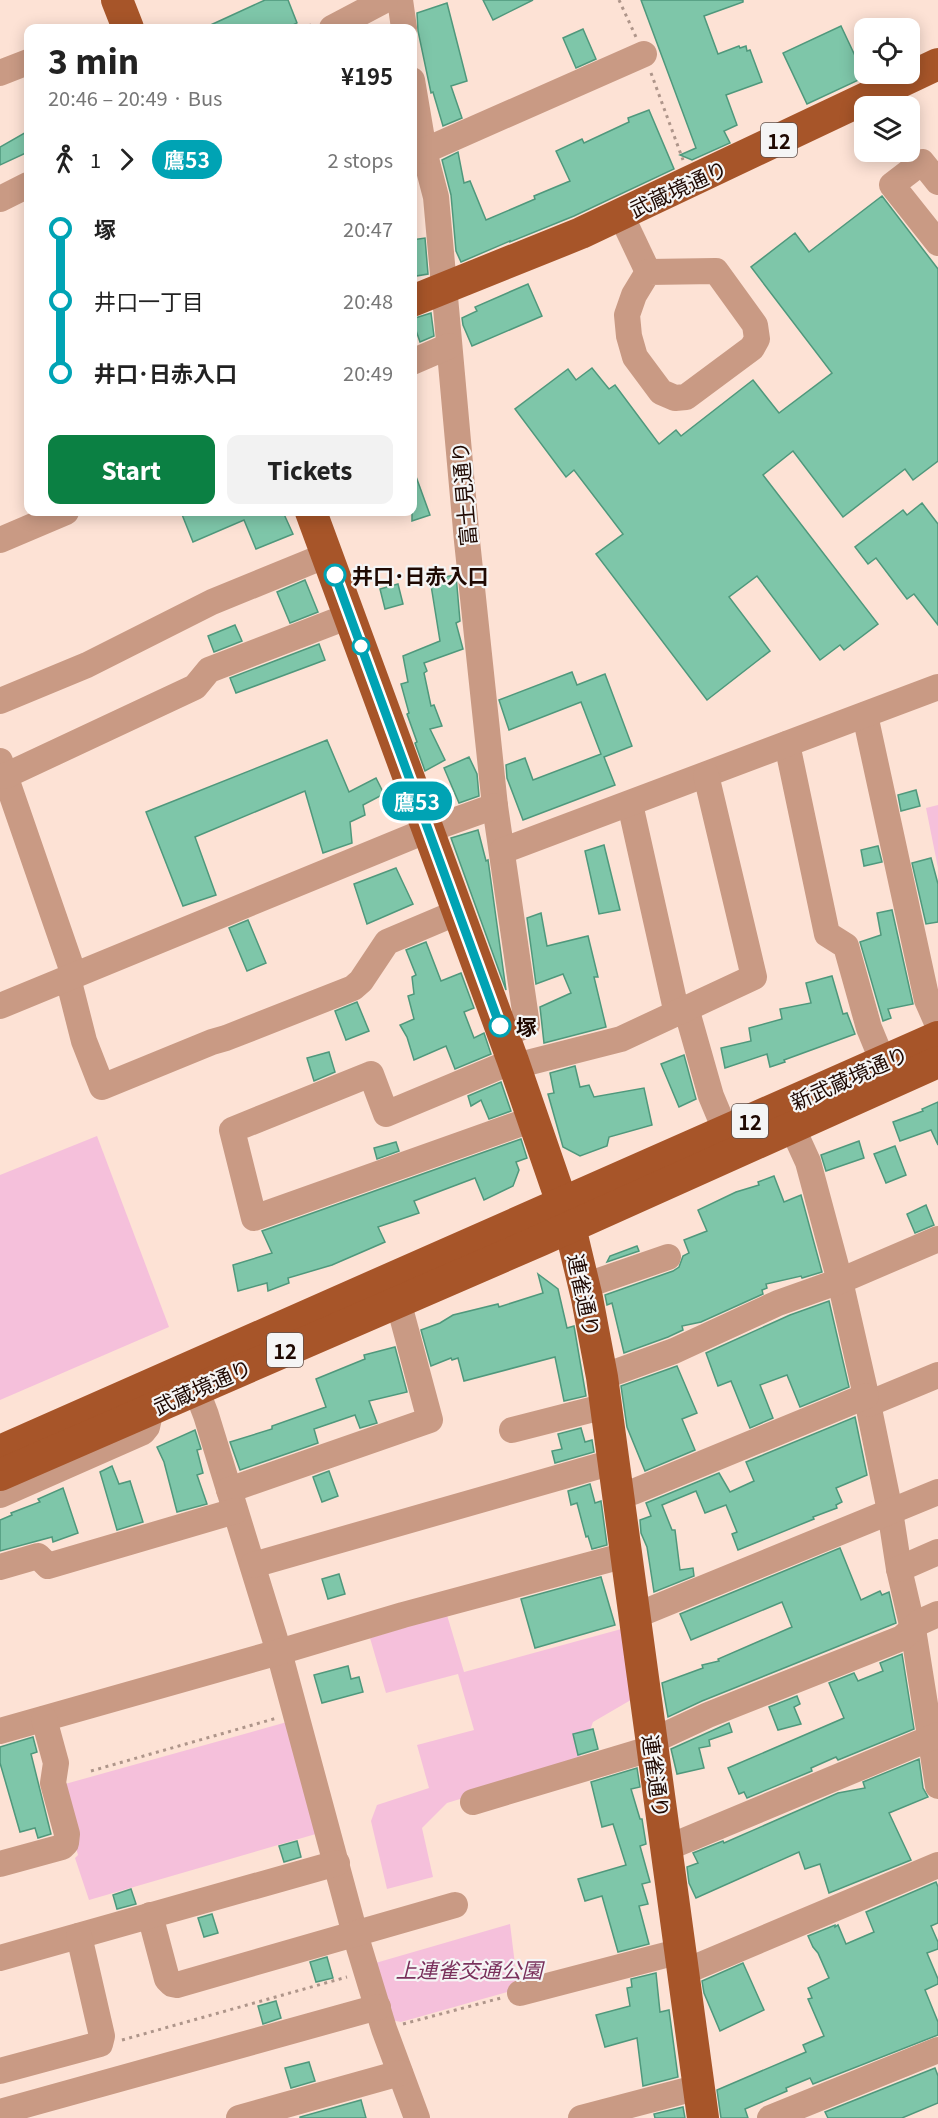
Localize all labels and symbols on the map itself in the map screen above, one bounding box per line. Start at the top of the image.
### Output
road number: 12 [761,123,797,157]
street label: 武蔵境通り [624,152,732,224]
street label: 富士見通り [443,440,483,548]
place label: 井口･日赤入口 [352,560,489,590]
marker: 井口･日赤入口 [324,564,346,586]
unlabelled marker [352,637,370,655]
line badge: 鷹53 [382,782,452,820]
place label: 塚 [516,1011,537,1041]
marker: 塚 [489,1015,511,1037]
street label: 新武蔵境通り [785,1038,913,1116]
road number: 12 [732,1104,768,1138]
street label: 連雀通り [562,1251,608,1339]
road number: 12 [267,1333,303,1367]
street label: 武蔵境通り [148,1351,256,1421]
street label: 連雀通り [636,1732,678,1820]
park label: 上連雀交通公園 [396,1954,545,1984]

